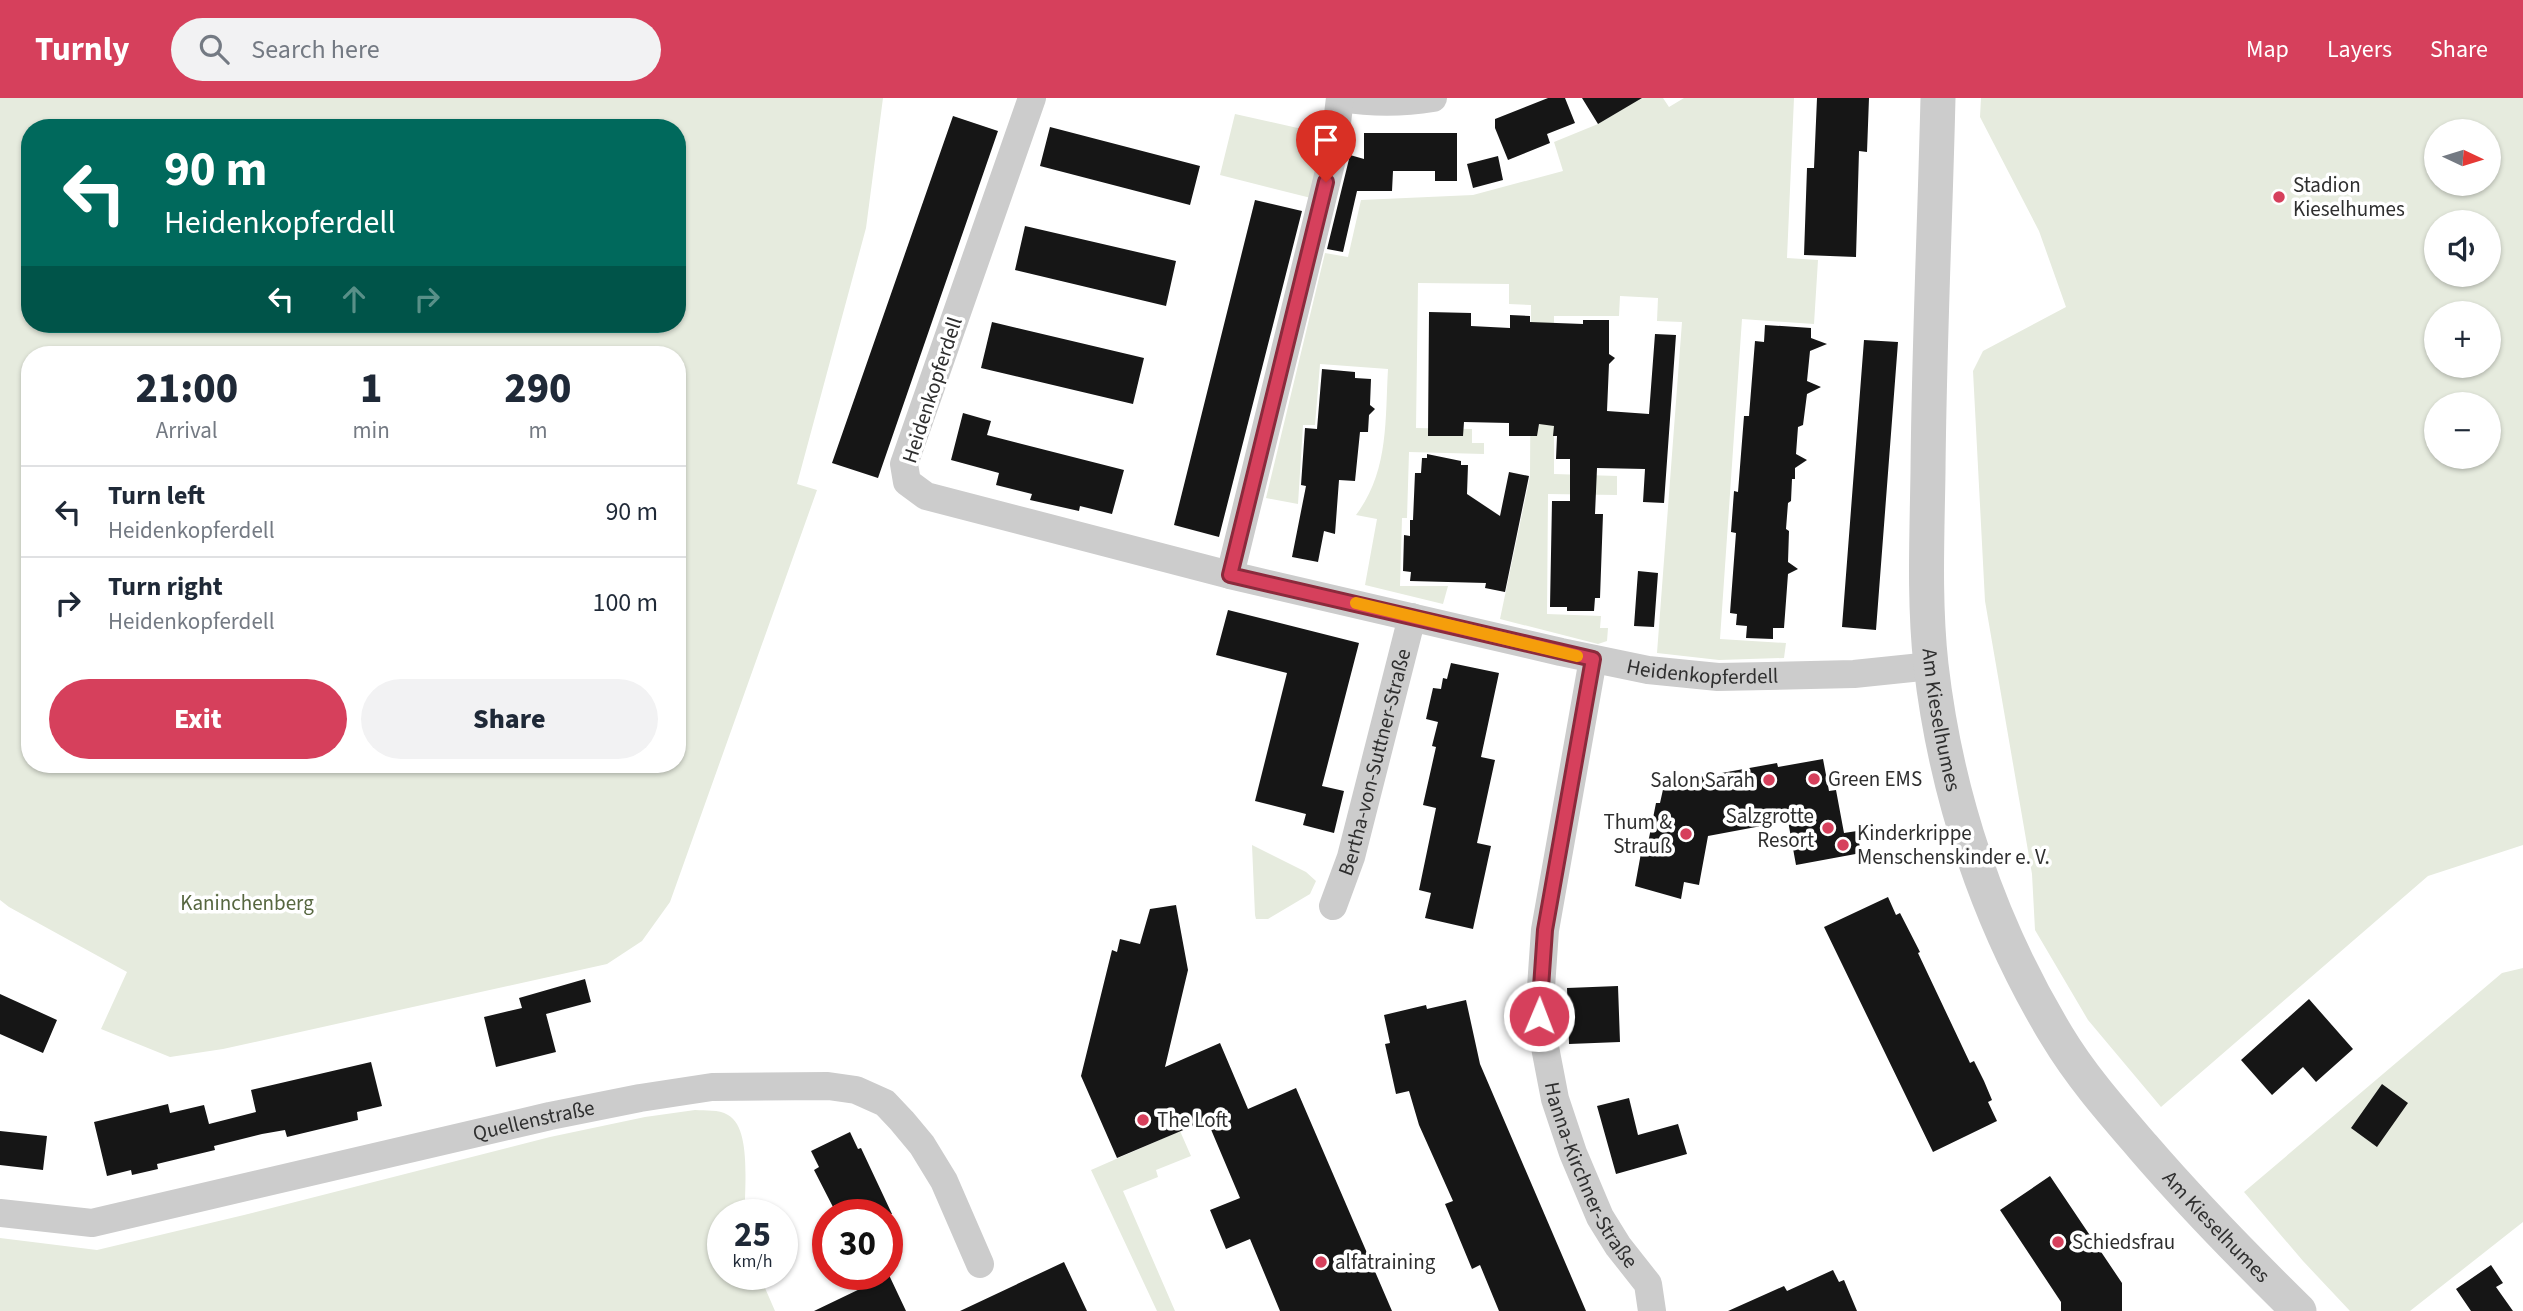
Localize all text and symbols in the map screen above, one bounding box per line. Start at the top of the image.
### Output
search box [171,18,661,81]
text: Turnly [35,26,129,73]
icon: search [195,30,233,68]
text: Search here [251,31,380,68]
text: Map [2246,32,2289,67]
text: Layers [2327,32,2392,67]
text: Share [2430,32,2488,67]
pin [1296,110,1356,182]
north arrow [2424,119,2501,196]
map controls [2424,119,2501,469]
icon: arrive [1307,121,1345,159]
text: 90 m [164,135,268,205]
icon: left [49,147,140,238]
place label: Stadion Kieselhumes [2293,170,2405,224]
marker: Stadion Kieselhumes [2271,189,2287,205]
text: Heidenkopferdell [164,200,396,246]
button: sound [2424,210,2501,287]
icon: left [262,280,300,318]
icon: ahead [335,280,373,318]
icon: right [408,280,446,318]
button: + [2424,301,2501,378]
street label: Heidenkopferdell [894,313,970,467]
text: 21:00 [135,359,238,419]
text: 1 [360,359,382,419]
text: 290 [504,359,572,419]
button: − [2424,392,2501,469]
text: Arrival [156,414,218,447]
text: min [353,414,390,447]
text: m [528,414,547,447]
text: Turn left [108,477,205,514]
icon: left [49,493,87,531]
text: 90 m [605,493,658,530]
text: Heidenkopferdell [108,514,275,547]
text: Turn right [108,568,223,605]
icon: right [49,584,87,622]
text: 100 m [592,584,658,621]
text: Heidenkopferdell [108,605,275,638]
street label: Bertha-von-Suttner-Straße [1330,645,1418,880]
street label: Am Kieselhumes [1914,647,1969,795]
street label: Heidenkopferdell [1624,651,1779,692]
button: Exit [49,679,347,759]
button: Share [361,679,658,759]
place label: Green EMS [1828,764,1922,794]
place label: Salon Sarah [1650,765,1755,795]
marker: Green EMS [1806,771,1822,787]
marker: Salon Sarah [1761,772,1777,788]
place label: Salzgrotte Resort [1725,801,1814,855]
place label: Thum & Strauß [1603,807,1672,861]
place label: Kinderkrippe Menschenskinder e. V. [1857,818,2050,872]
marker: Salzgrotte Resort [1820,820,1836,836]
marker: Thum & Strauß [1678,826,1694,842]
marker: Kinderkrippe Menschenskinder e. V. [1835,837,1851,853]
park label: Kaninchenberg [180,888,314,918]
position arrow [1502,979,1576,1053]
street label: Hanna-Kirchner-Straße [1537,1079,1645,1275]
street label: Quellenstraße [470,1092,597,1149]
place label: The Loft [1157,1105,1229,1135]
marker: The Loft [1135,1112,1151,1128]
street label: Am Kieselhumes [2155,1164,2277,1290]
speed limit sign: 30 [812,1199,903,1290]
text: 25 [734,1210,771,1260]
place label: Schiedsfrau [2072,1227,2175,1257]
marker: Schiedsfrau [2050,1234,2066,1250]
place label: alfatraining [1335,1247,1436,1277]
text: km/h [733,1249,772,1274]
marker: alfatraining [1313,1254,1329,1270]

